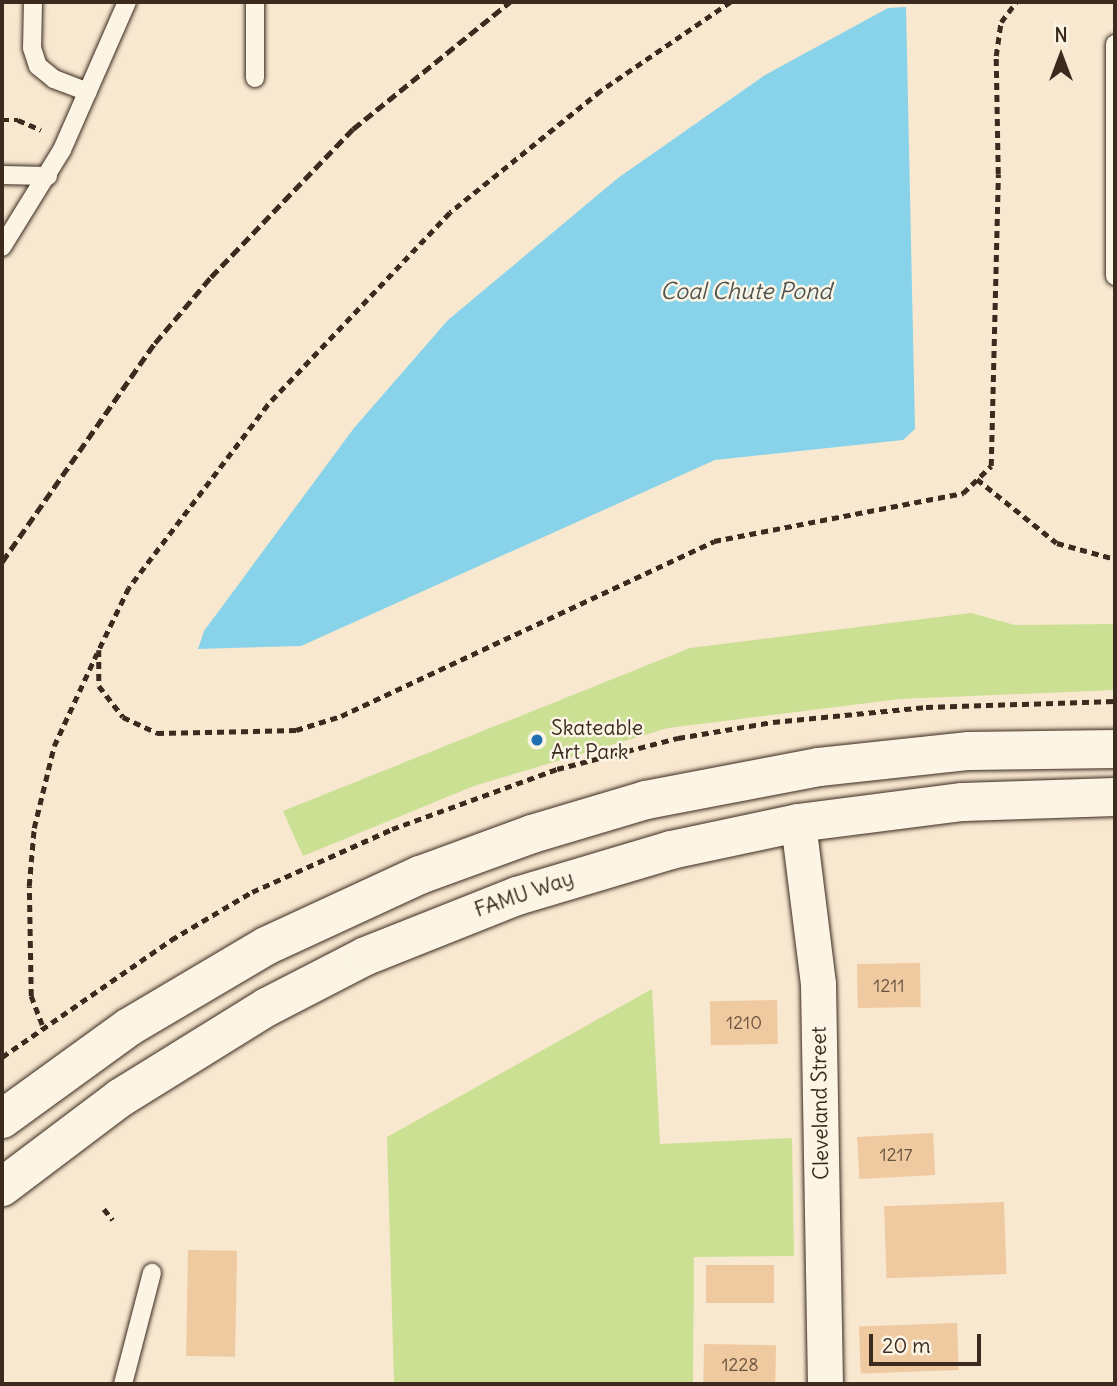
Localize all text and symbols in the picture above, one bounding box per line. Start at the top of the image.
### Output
north arrow [1026,21,1096,91]
text: N [1054,23,1068,47]
water label: Coal Chute Pond [660,277,832,305]
place label: Skateable Art Park [551,715,643,765]
marker: Skateable Art Park [529,732,545,748]
street label: FAMU Way [471,865,577,923]
house number: 1211 [873,975,905,997]
house number: 1210 [726,1012,762,1034]
street label: Cleveland Street [806,1026,834,1180]
house number: 1217 [880,1144,912,1166]
scale bar [872,1320,984,1364]
text: 20 m [882,1332,931,1359]
house number: 1228 [721,1354,759,1376]

